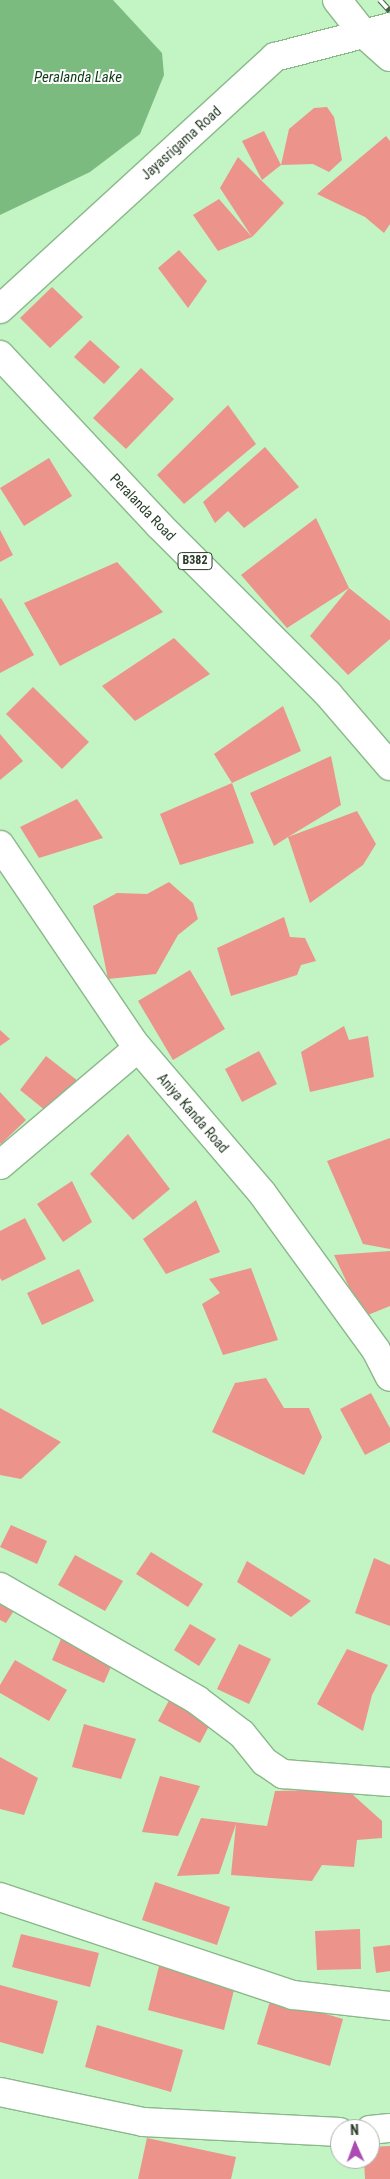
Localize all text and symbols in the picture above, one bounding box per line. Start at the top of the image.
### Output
water label: Peralanda Lake [34,69,122,87]
street label: Jayasrigama Road [138,103,224,183]
street label: Peralanda Road [107,470,179,544]
road number: B382 [178,552,212,570]
street label: Aniya Kanda Road [154,1070,232,1156]
north arrow [330,2119,380,2169]
text: N [350,2122,359,2138]

